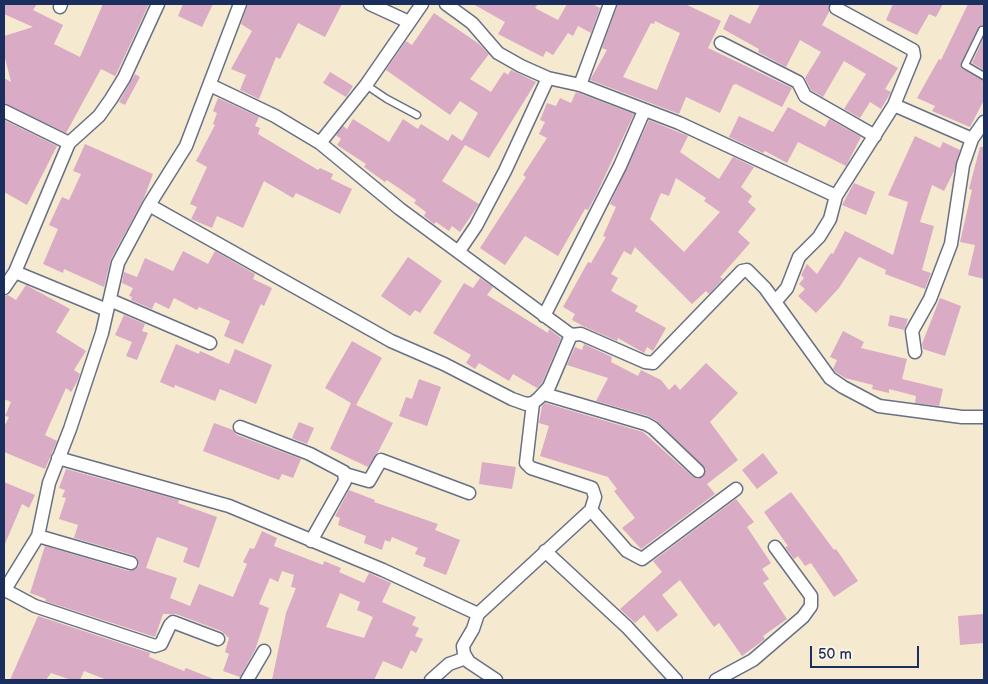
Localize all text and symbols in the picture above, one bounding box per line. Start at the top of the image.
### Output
scale bar [813,636,922,668]
text: 50 m [818,645,852,664]

